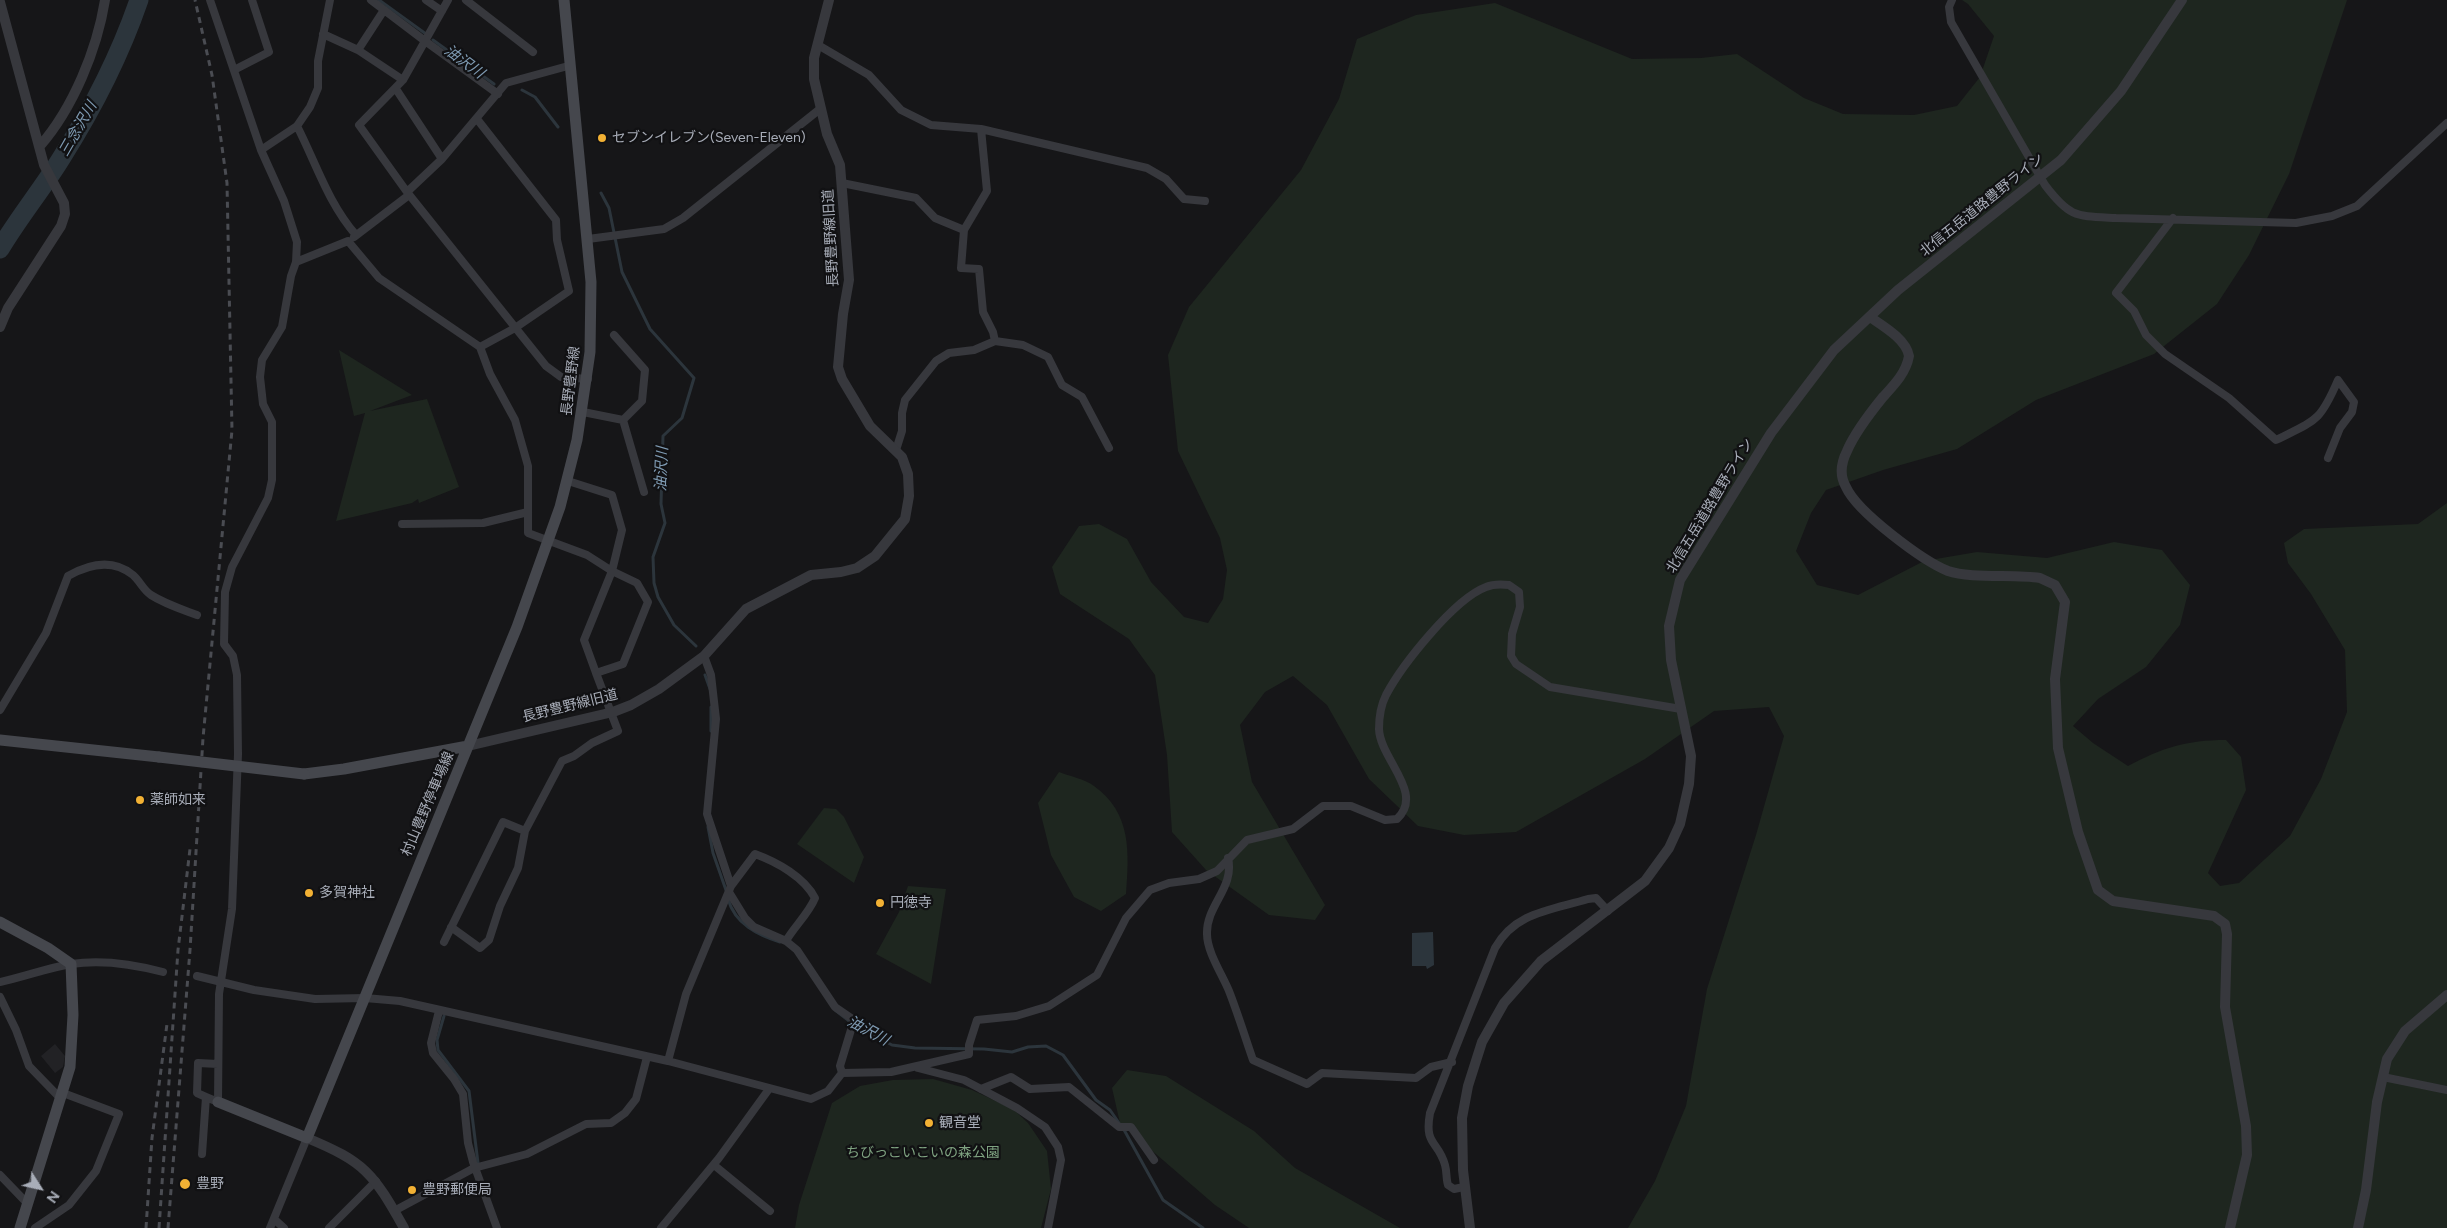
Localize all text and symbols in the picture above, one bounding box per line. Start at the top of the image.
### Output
water label: 油沢川 [441,41,487,83]
water label: 三念沢川 [55,99,101,159]
place label: セブンイレブン(Seven-Eleven) [612,130,806,146]
marker: セブンイレブン(Seven-Eleven) [596,132,608,144]
street label: 北信五岳道路豊野ライン [1917,150,2047,260]
street label: 長野豊野線旧道 [820,189,842,287]
street label: 長野豊野線 [558,345,584,417]
street label: 北信五岳道路豊野ライン [1663,436,1757,576]
water label: 油沢川 [652,446,672,492]
street label: 長野豊野線旧道 [520,686,620,726]
street label: 村山豊野停車場線 [398,749,458,859]
place label: 薬師如来 [150,792,206,808]
marker: 薬師如来 [134,794,146,806]
place label: 多賀神社 [319,885,375,901]
marker: 多賀神社 [303,887,315,899]
place label: 円徳寺 [890,895,932,911]
marker: 円徳寺 [874,897,886,909]
water label: 油沢川 [844,1012,892,1050]
place label: 観音堂 [939,1115,981,1131]
marker: 観音堂 [923,1117,935,1129]
park label: ちびっこいこいの森公園 [846,1145,1000,1161]
north arrow [15,1163,65,1213]
place label: 豊野 [196,1176,224,1192]
marker: 豊野 [178,1177,192,1191]
place label: 豊野郵便局 [422,1182,492,1198]
marker: 豊野郵便局 [406,1184,418,1196]
text: N [43,1188,63,1206]

